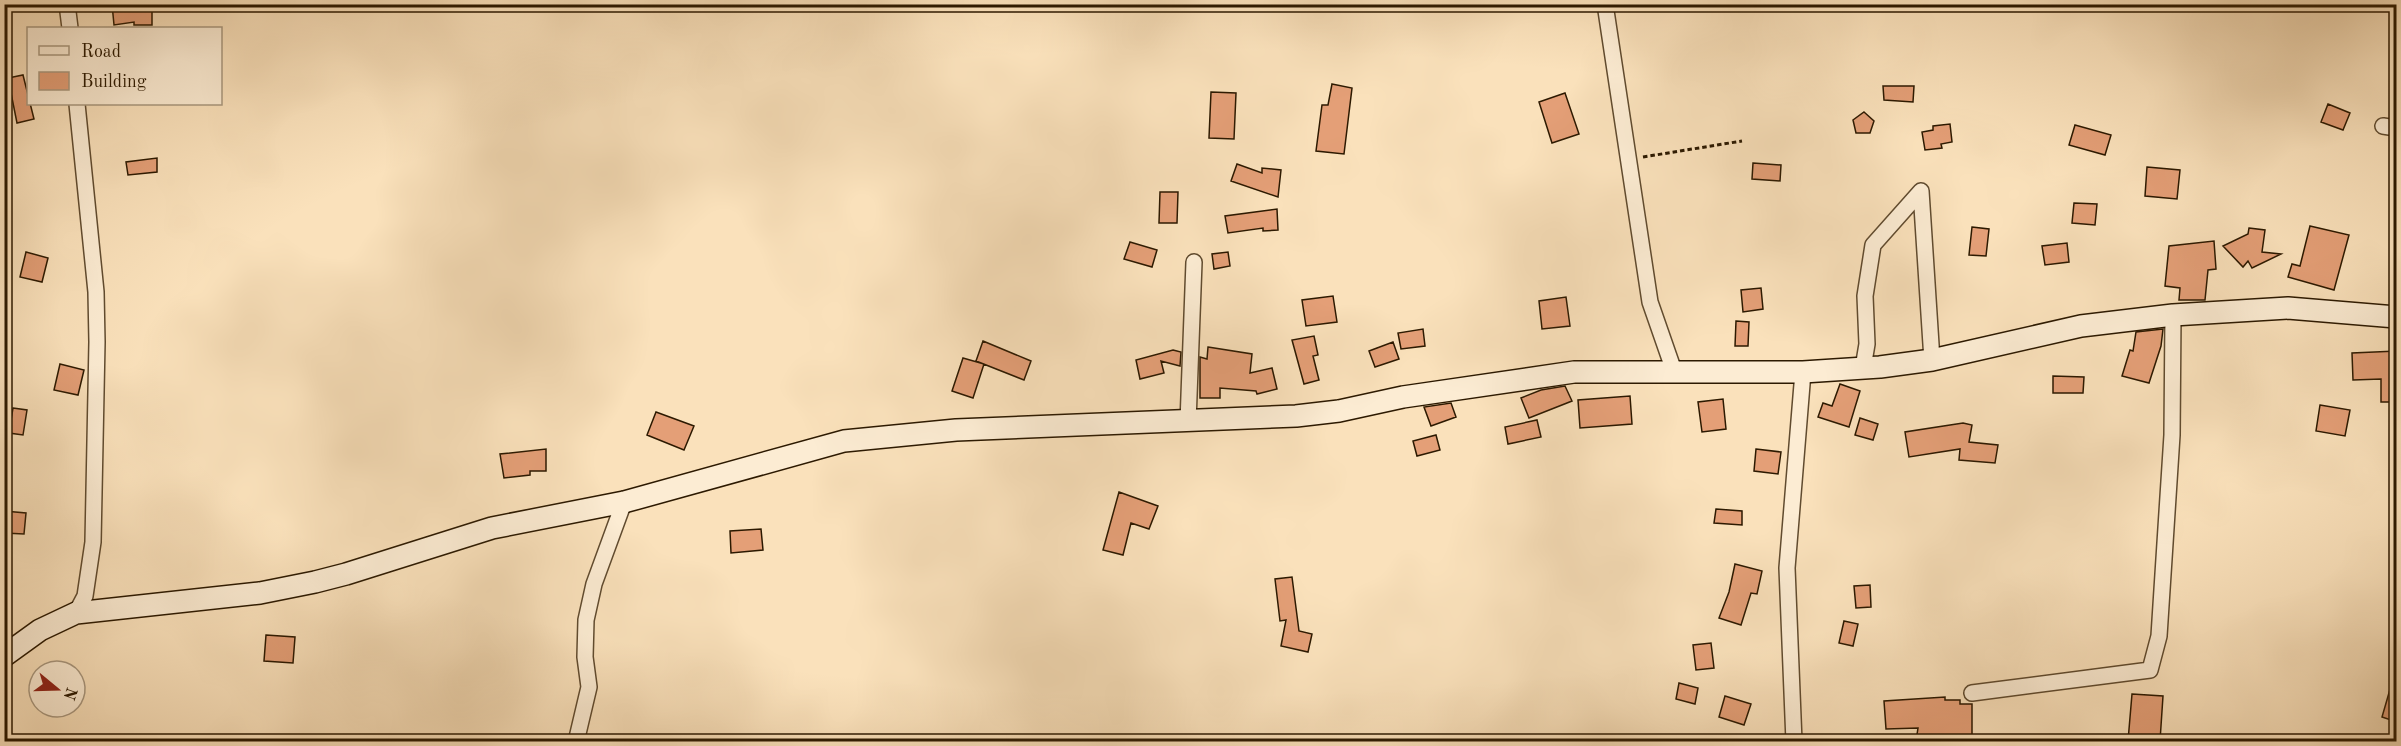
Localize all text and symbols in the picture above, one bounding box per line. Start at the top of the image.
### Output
legend [27,27,222,105]
text: Road [81,43,121,61]
text: Building [81,73,147,91]
north arrow [27,659,87,719]
text: N [59,685,79,702]

